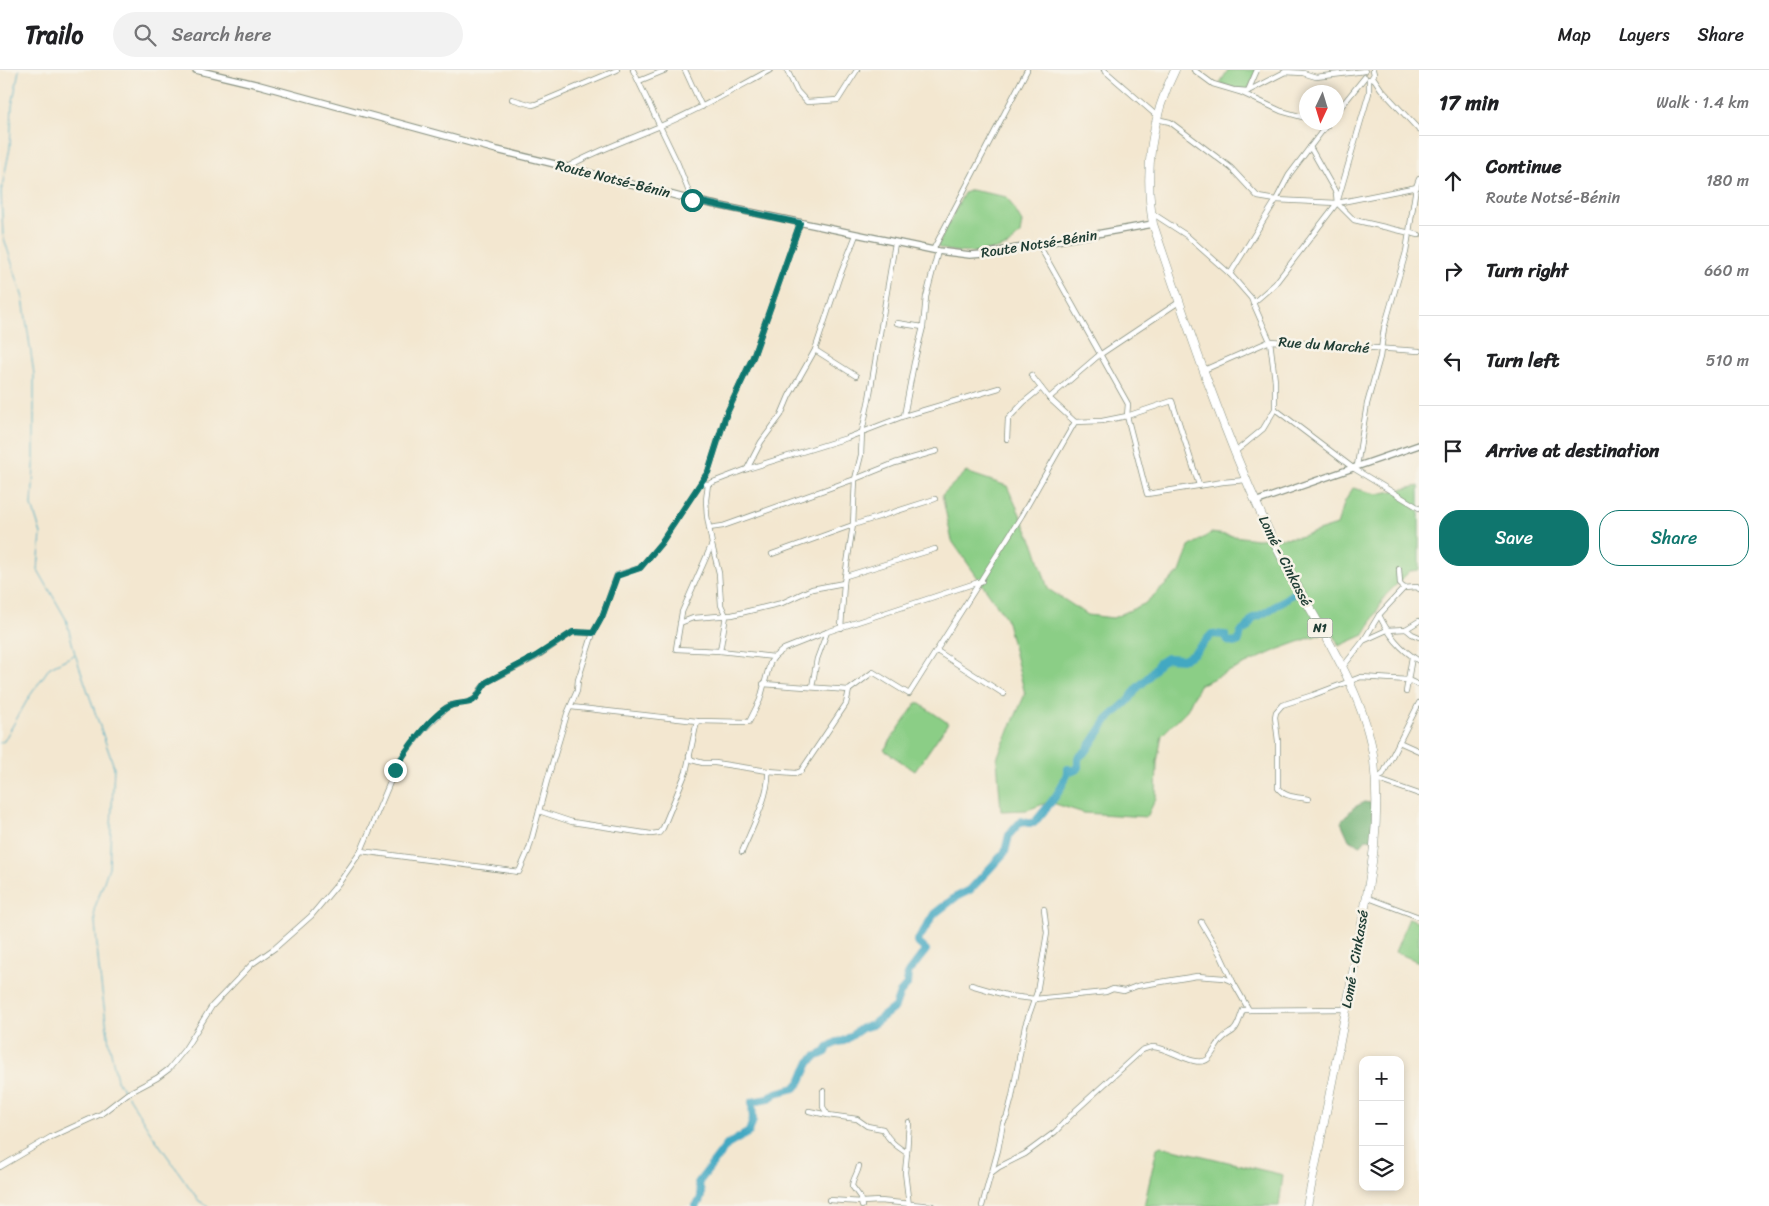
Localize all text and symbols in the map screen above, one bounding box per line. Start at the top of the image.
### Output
search box [113,12,463,57]
text: Trailo [25,14,83,56]
text: Search here [171,18,272,51]
text: Map [1558,19,1591,51]
text: Layers [1619,19,1670,51]
text: Share [1698,19,1744,51]
icon: search [131,21,159,49]
text: 17 min [1439,84,1499,122]
north arrow [1299,85,1344,130]
text: Walk · 1.4 km [1656,88,1749,117]
text: Continue [1486,150,1562,183]
street label: Route Notsé-Bénin [553,153,673,205]
text: 180 m [1706,166,1749,195]
icon: ahead [1439,167,1467,195]
text: Route Notsé-Bénin [1486,183,1620,212]
route start [681,189,704,212]
street label: Route Notsé-Bénin [979,222,1099,266]
text: Turn right [1486,254,1568,287]
text: 660 m [1704,256,1749,285]
icon: right [1439,257,1467,285]
street label: Rue du Marché [1278,329,1370,361]
text: Turn left [1486,344,1559,377]
text: 510 m [1706,346,1749,375]
icon: left [1439,347,1467,375]
text: Arrive at destination [1486,434,1659,467]
icon: arrive [1439,437,1467,465]
button: Save [1439,510,1589,566]
button: Share [1599,510,1749,566]
street label: Lomé - Cinkassé [1251,511,1319,611]
road number: N1 [1308,618,1332,638]
route end [384,759,407,782]
street label: Lomé - Cinkassé [1334,908,1376,1010]
map controls [1359,1056,1404,1191]
button: + [1359,1056,1404,1101]
button: − [1359,1101,1404,1146]
button: layers [1359,1146,1404,1191]

